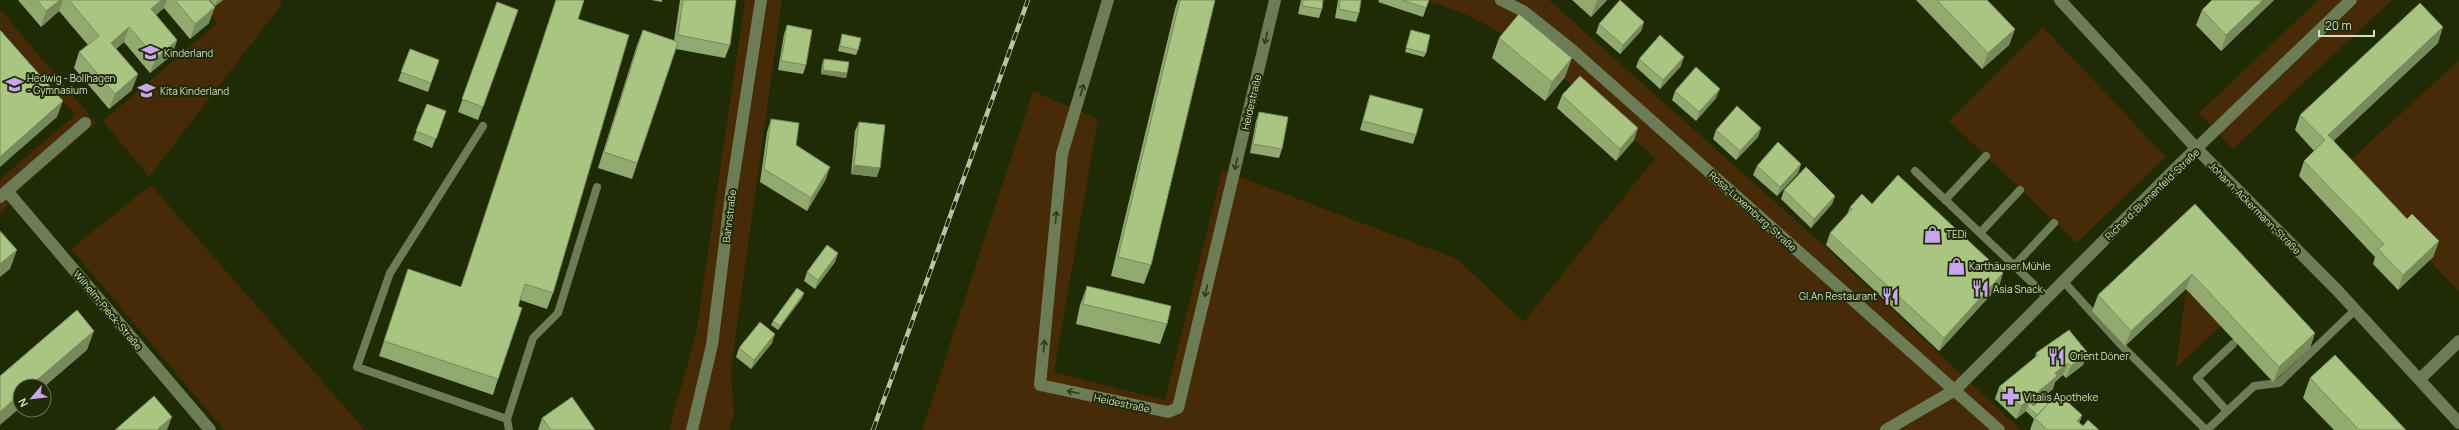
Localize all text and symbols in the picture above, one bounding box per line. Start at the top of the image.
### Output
scale bar [2319,12,2374,38]
text: 20 m [2325,17,2352,34]
one-way arrow [1262,31,1269,44]
school or university icon: Kinderland [141,43,161,63]
place label: Kinderland [164,46,213,60]
place label: Hedwig - Bollhagen - Gymnasium [27,71,116,97]
street label: Heidestraße [1238,73,1264,131]
school or university icon: Hedwig - Bollhagen - Gymnasium [4,74,24,94]
school or university icon: Kita Kinderland [137,81,157,101]
place label: Kita Kinderland [160,84,229,98]
one-way arrow [1079,84,1086,97]
street label: Richard-Blumenfeld-Straße [2102,145,2202,243]
one-way arrow [1232,158,1239,171]
street label: Johann-Ackermann-Straße [2206,159,2304,257]
street label: Rosa-Luxemburg-Straße [1706,168,1800,254]
street label: Bahnstraße [719,188,739,243]
one-way arrow [1052,211,1059,224]
shop icon: TEDi [1923,224,1943,244]
place label: TEDi [1946,227,1967,241]
shop icon: Karthäuser Mühle [1946,256,1966,276]
place label: Karthäuser Mühle [1969,259,2051,273]
street label: Wilhelm-Pieck-Straße [70,267,146,353]
restaurant icon: Asia Snack [1970,279,1990,299]
place label: Asia Snack [1993,282,2044,296]
one-way arrow [1201,284,1209,297]
restaurant icon: GI.An Restaurant [1880,286,1900,306]
place label: GI.An Restaurant [1799,289,1877,303]
one-way arrow [1040,340,1047,353]
restaurant icon: Orient Döner [2047,346,2067,366]
place label: Orient Döner [2070,349,2129,363]
north arrow [12,378,52,418]
pharmacy icon: Vitalis Apotheke [2001,387,2021,407]
one-way arrow [1067,388,1080,396]
street label: Heidestraße [1093,390,1151,416]
place label: Vitalis Apotheke [2024,390,2098,404]
text: N [14,396,31,410]

